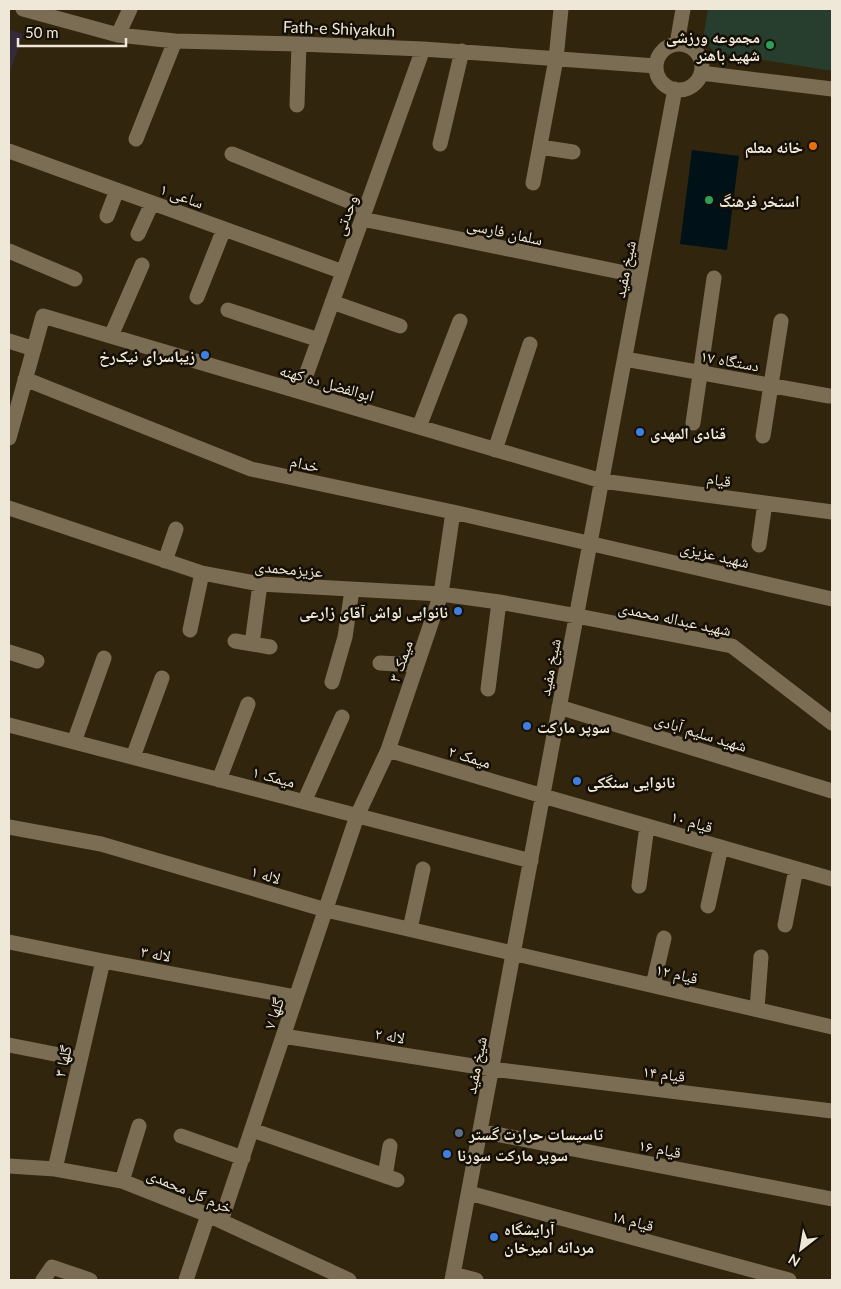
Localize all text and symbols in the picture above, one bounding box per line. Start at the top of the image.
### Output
scale bar [18,15,125,47]
street label: Fath-e Shiyakuh [283,17,395,39]
text: 50 m [25,23,59,41]
place label: مجموعه ورزشی شهید باهنر [666,27,760,65]
marker: مجموعه ورزشی شهید باهنر [764,39,776,51]
place label: خانه معلم [745,137,803,159]
marker: خانه معلم [807,140,819,152]
street label: ساعی ۱ [157,178,206,213]
place label: استخر فرهنگ [719,191,800,210]
street label: وحدتی [329,192,363,239]
marker: استخر فرهنگ [703,194,715,206]
street label: سلمان فارسی [465,214,545,250]
street label: شیخ مفید [609,239,641,300]
street label: ۱۷ دستگاه [699,345,761,375]
place label: زیباسرای نیک‌رخ [99,346,195,367]
marker: زیباسرای نیک‌رخ [199,349,211,361]
street label: ابوالفضل ده کهنه [277,360,376,406]
place label: قنادی المهدی [650,423,726,443]
marker: قنادی المهدی [634,426,646,438]
street label: خدام [288,451,321,477]
street label: قیام [705,468,732,492]
street label: شهید عزیزی [678,537,751,573]
street label: عزیزمحمدی [254,556,324,582]
street label: شهید عبداله محمدی [616,597,733,641]
place label: نانوایی لواش آقای زارعی [299,602,448,622]
marker: نانوایی لواش آقای زارعی [452,605,464,617]
street label: میمک ۳ [384,637,416,685]
street label: شیخ مفید [534,637,566,698]
street label: شهید سلیم آبادی [652,709,749,757]
place label: سوپر مارکت [537,717,610,737]
marker: سوپر مارکت [521,720,533,732]
street label: میمک ۲ [446,741,494,772]
street label: میمک ۱ [251,761,297,791]
place label: نانوایی سنگکی [587,772,675,792]
marker: نانوایی سنگکی [571,775,583,787]
street label: قیام ۱۰ [668,806,715,838]
street label: لاله ۱ [249,861,283,887]
street label: لاله ۳ [139,941,173,965]
street label: قیام ۱۲ [654,959,700,989]
street label: گلها ۷ [259,994,288,1032]
street label: لاله ۲ [374,1023,406,1047]
street label: شیخ مفید [460,1035,492,1096]
street label: گلها ۳ [49,1043,76,1079]
street label: قیام ۱۴ [641,1061,686,1087]
place label: تاسيسات حرارت گستر [468,1124,604,1143]
marker: تاسيسات حرارت گستر [453,1127,465,1139]
street label: قیام ۱۶ [637,1135,683,1163]
place label: سوپر مارکت سورنا [457,1145,568,1165]
marker: سوپر مارکت سورنا [441,1148,453,1160]
street label: خرم گل محمدی [144,1164,236,1218]
street label: قیام ۱۸ [609,1205,656,1237]
place label: آرایشگاه مردانه امیرخان [504,1219,594,1257]
north arrow [776,1224,826,1274]
marker: آرایشگاه مردانه امیرخان [488,1231,500,1243]
text: N [785,1251,803,1271]

